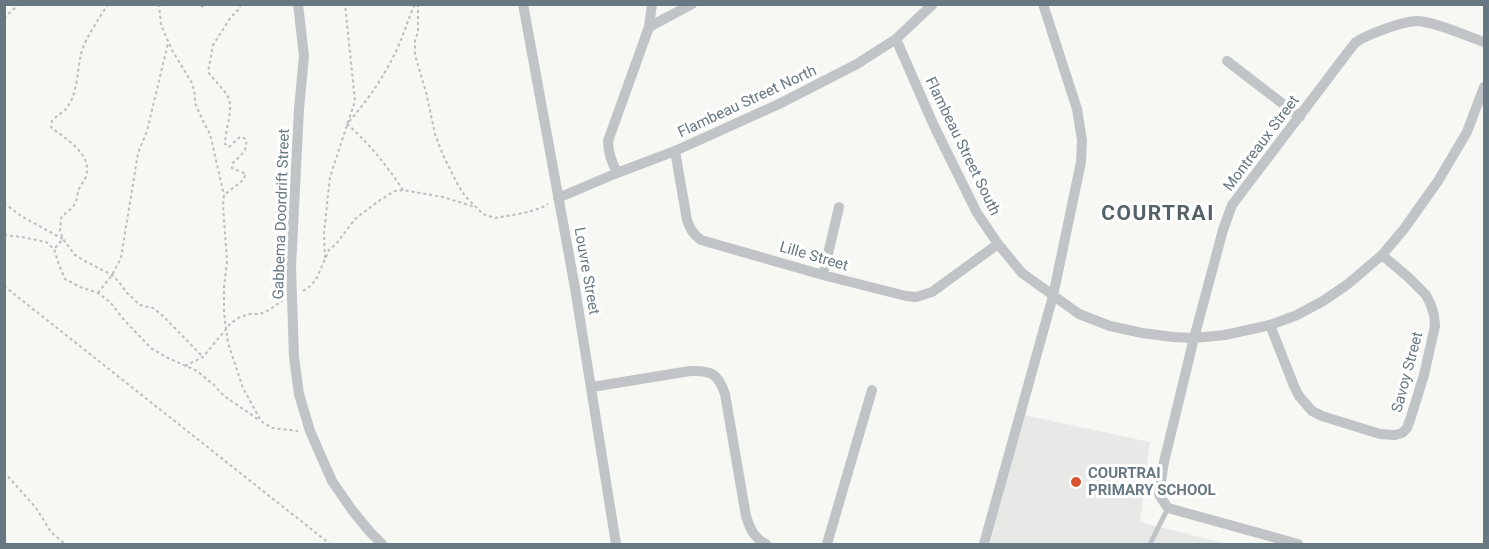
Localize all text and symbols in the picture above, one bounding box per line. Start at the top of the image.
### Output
street label: Flambeau Street North [675,61,819,141]
street label: Flambeau Street South [922,74,1004,218]
street label: Montreaux Street [1219,92,1303,194]
street label: Gabbema Doordrift Street [269,128,293,300]
district label: COURTRAI [1101,201,1215,225]
street label: Louvre Street [570,226,604,316]
street label: Lille Street [778,238,850,274]
street label: Savoy Street [1388,330,1426,414]
place label: COURTRAI PRIMARY SCHOOL [1088,464,1216,499]
marker: COURTRAI PRIMARY SCHOOL [1069,475,1083,489]

